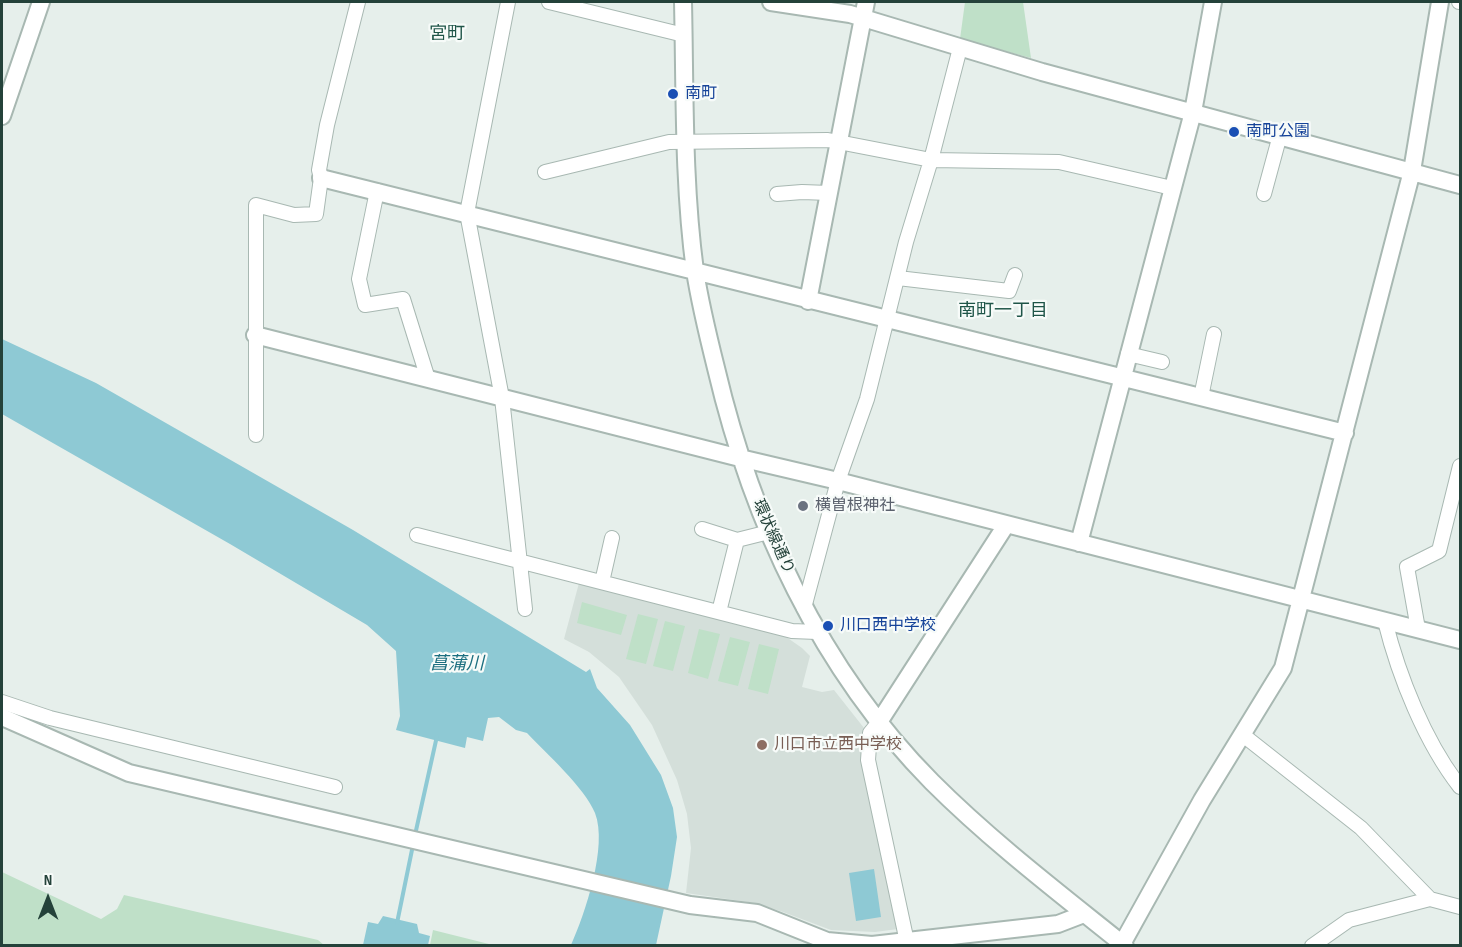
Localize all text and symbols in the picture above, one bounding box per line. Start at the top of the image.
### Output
district label: 宮町 [429,23,465,45]
place label: 南町 [685,84,717,104]
marker: 南町 [666,87,680,101]
place label: 南町公園 [1246,122,1310,142]
marker: 南町公園 [1227,125,1241,139]
district label: 南町一丁目 [958,300,1048,322]
place label: 横曽根神社 [815,496,895,516]
street label: 環状線通り [748,497,798,577]
marker: 横曽根神社 [796,499,810,513]
place label: 川口西中学校 [840,616,936,636]
marker: 川口西中学校 [821,619,835,633]
water label: 菖蒲川 [430,653,484,675]
place label: 川口市立西中学校 [774,735,902,755]
marker: 川口市立西中学校 [755,738,769,752]
north arrow [18,869,78,929]
text: N [44,871,52,890]

